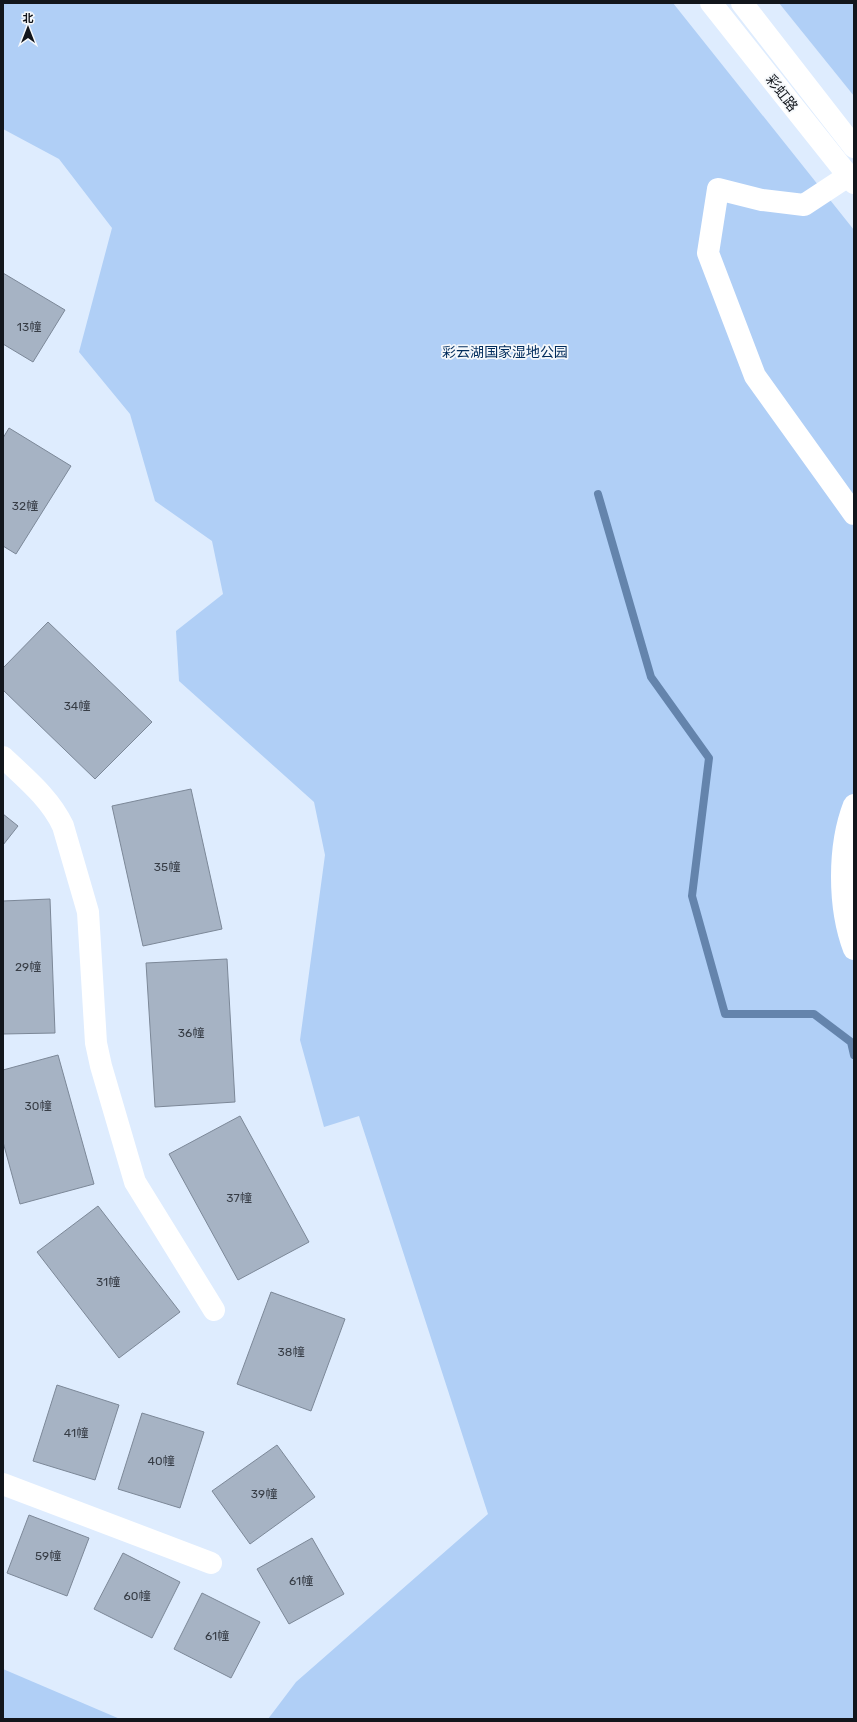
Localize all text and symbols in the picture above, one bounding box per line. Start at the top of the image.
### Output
north arrow [8,8,48,48]
text: 北 [23,12,34,25]
street label: 彩虹路 [762,72,801,115]
house number: 13幢 [17,320,41,334]
park label: 彩云湖国家湿地公园 [442,344,568,361]
house number: 32幢 [12,499,38,513]
house number: 34幢 [64,699,90,713]
house number: 35幢 [154,860,180,874]
house number: 29幢 [15,960,41,974]
house number: 36幢 [178,1026,204,1040]
house number: 30幢 [25,1099,51,1113]
house number: 37幢 [226,1191,252,1205]
house number: 31幢 [96,1275,120,1289]
house number: 38幢 [278,1345,304,1359]
house number: 41幢 [64,1426,88,1440]
house number: 40幢 [147,1454,175,1468]
house number: 39幢 [251,1487,277,1501]
house number: 59幢 [35,1549,61,1563]
house number: 61幢 [289,1574,313,1588]
house number: 60幢 [124,1589,150,1603]
house number: 61幢 [205,1629,229,1643]

